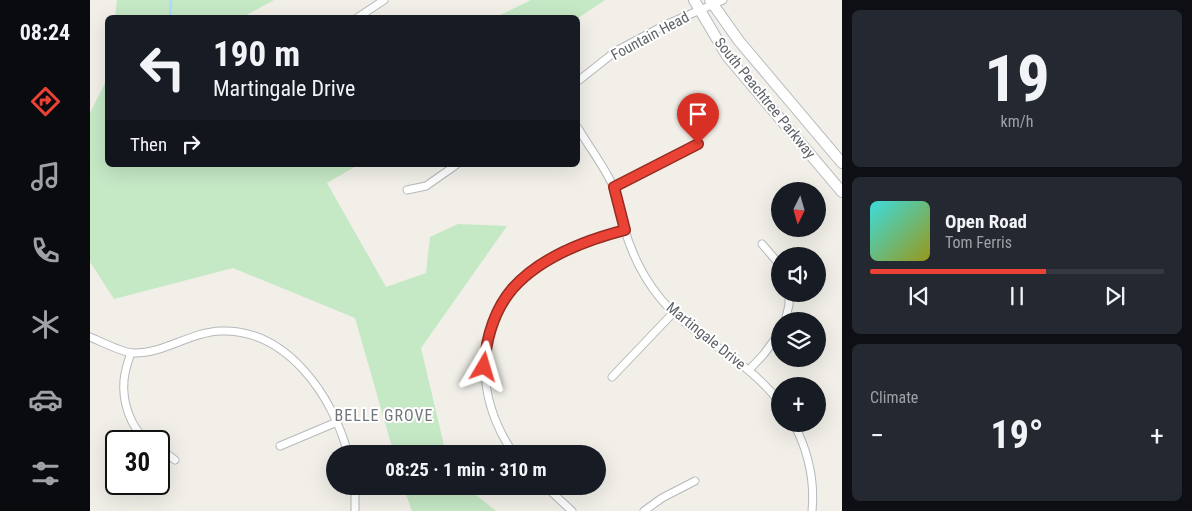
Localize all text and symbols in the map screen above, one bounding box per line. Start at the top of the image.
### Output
street label: Fountain Head [608,8,692,64]
text: 08:24 [20,20,70,45]
text: 190 m [213,34,300,75]
street label: South Peachtree Parkway [711,34,819,162]
icon: left [130,35,195,100]
text: 19 [984,41,1050,117]
text: Martingale Drive [213,76,355,101]
icon: directions [28,84,63,119]
pin [677,93,719,144]
icon: arrive [684,100,712,128]
text: km/h [1001,112,1033,131]
icon: right [177,130,205,158]
text: Then [130,133,167,156]
icon: music [28,159,63,194]
north arrow [771,182,826,238]
map controls [771,182,826,432]
text: Open Road [945,210,1027,233]
icon: phone [28,233,63,268]
text: Tom Ferris [945,233,1012,252]
button: sound [771,247,826,302]
icon: previous [905,282,933,310]
icon: pause [1003,282,1031,310]
icon: next [1101,282,1129,310]
street label: Martingale Drive [663,298,749,374]
icon: climate [28,307,63,342]
button: layers [771,312,826,367]
position arrow [457,340,509,392]
button: + [771,377,826,432]
icon: car [28,382,63,417]
text: Climate [870,388,918,407]
district label: BELLE GROVE [335,406,433,425]
text: 19° [990,413,1044,457]
text: − [870,419,884,452]
text: + [1150,419,1164,452]
speed limit sign: 30 [105,430,170,495]
icon: filters [28,456,63,491]
text: 08:25 · 1 min · 310 m [385,458,547,481]

